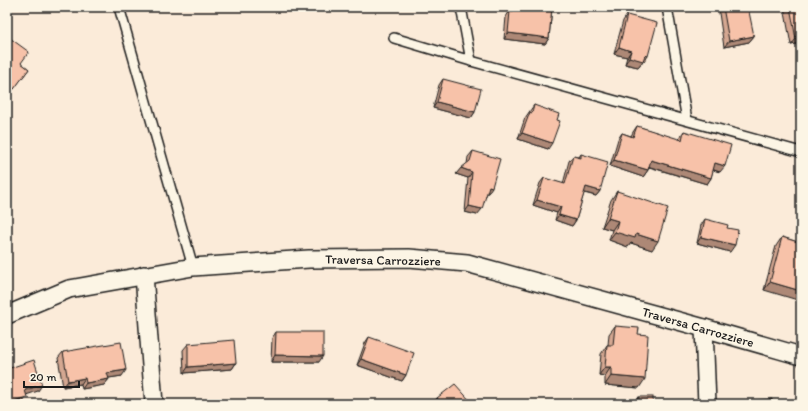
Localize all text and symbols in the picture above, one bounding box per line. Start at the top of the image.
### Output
street label: Traversa Carrozziere [325,251,441,269]
street label: Traversa Carrozziere [640,304,756,350]
scale bar [24,363,79,389]
text: 20 m [30,370,57,384]

